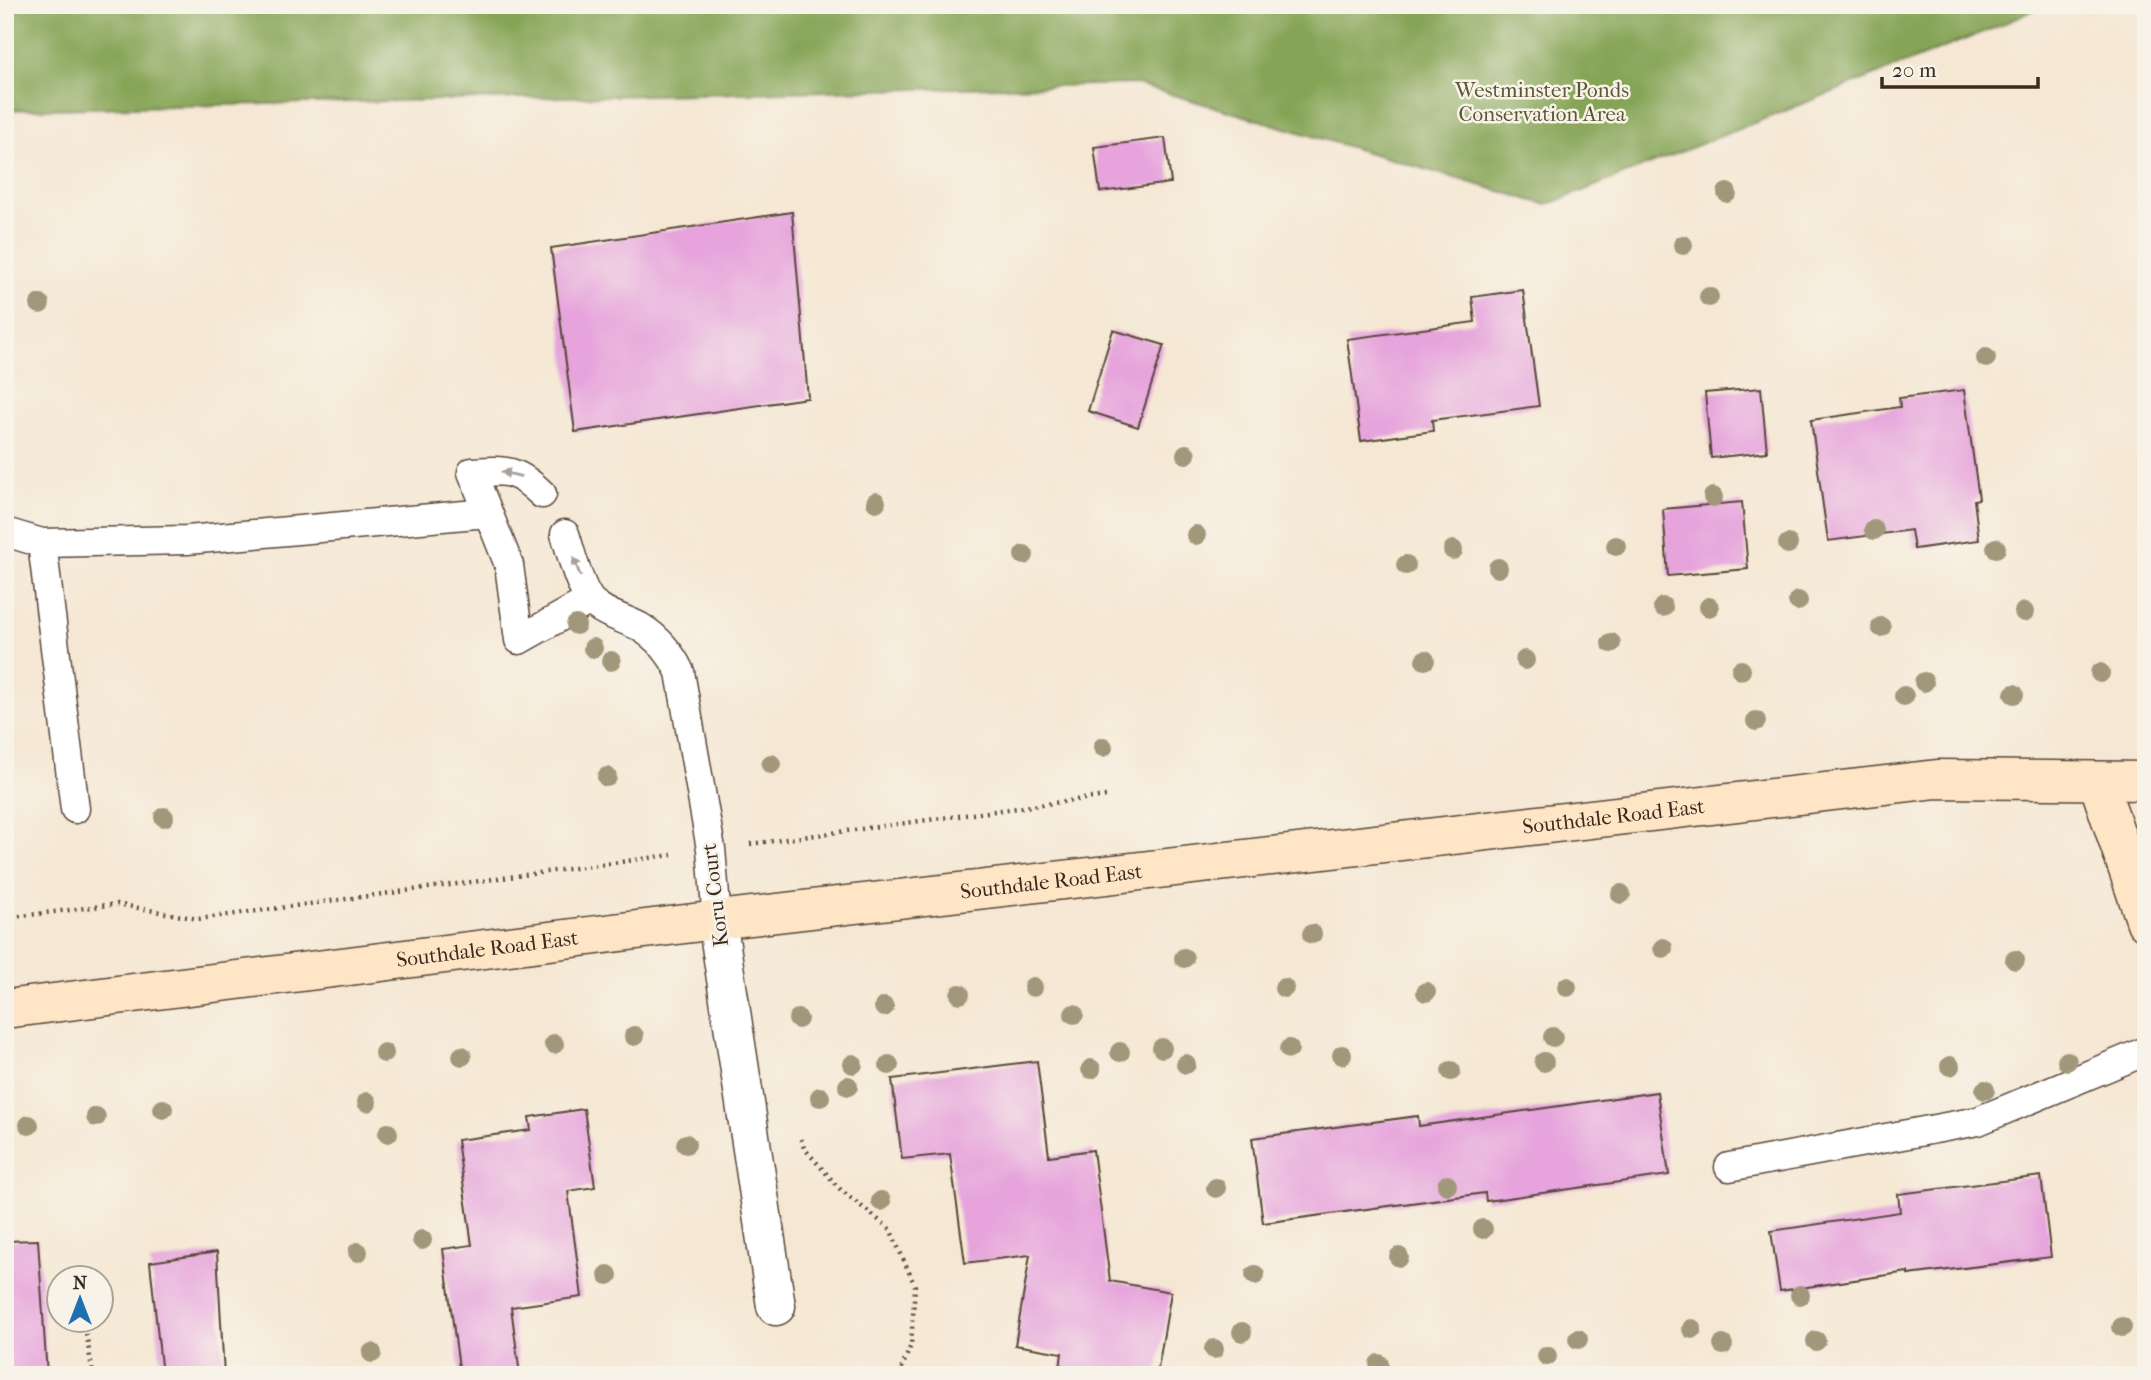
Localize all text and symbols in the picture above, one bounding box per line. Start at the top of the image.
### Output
scale bar [1882,46,2037,90]
text: 20 m [1892,58,1937,82]
park label: Westminster Ponds Conservation Area [1454,78,1629,126]
one-way arrow [499,468,521,479]
one-way arrow [571,557,582,578]
street label: Southdale Road East [1521,794,1706,839]
street label: Koru Court [697,842,733,948]
street label: Southdale Road East [959,859,1144,904]
street label: Southdale Road East [395,925,580,972]
north arrow [46,1264,116,1334]
text: N [73,1272,88,1294]

